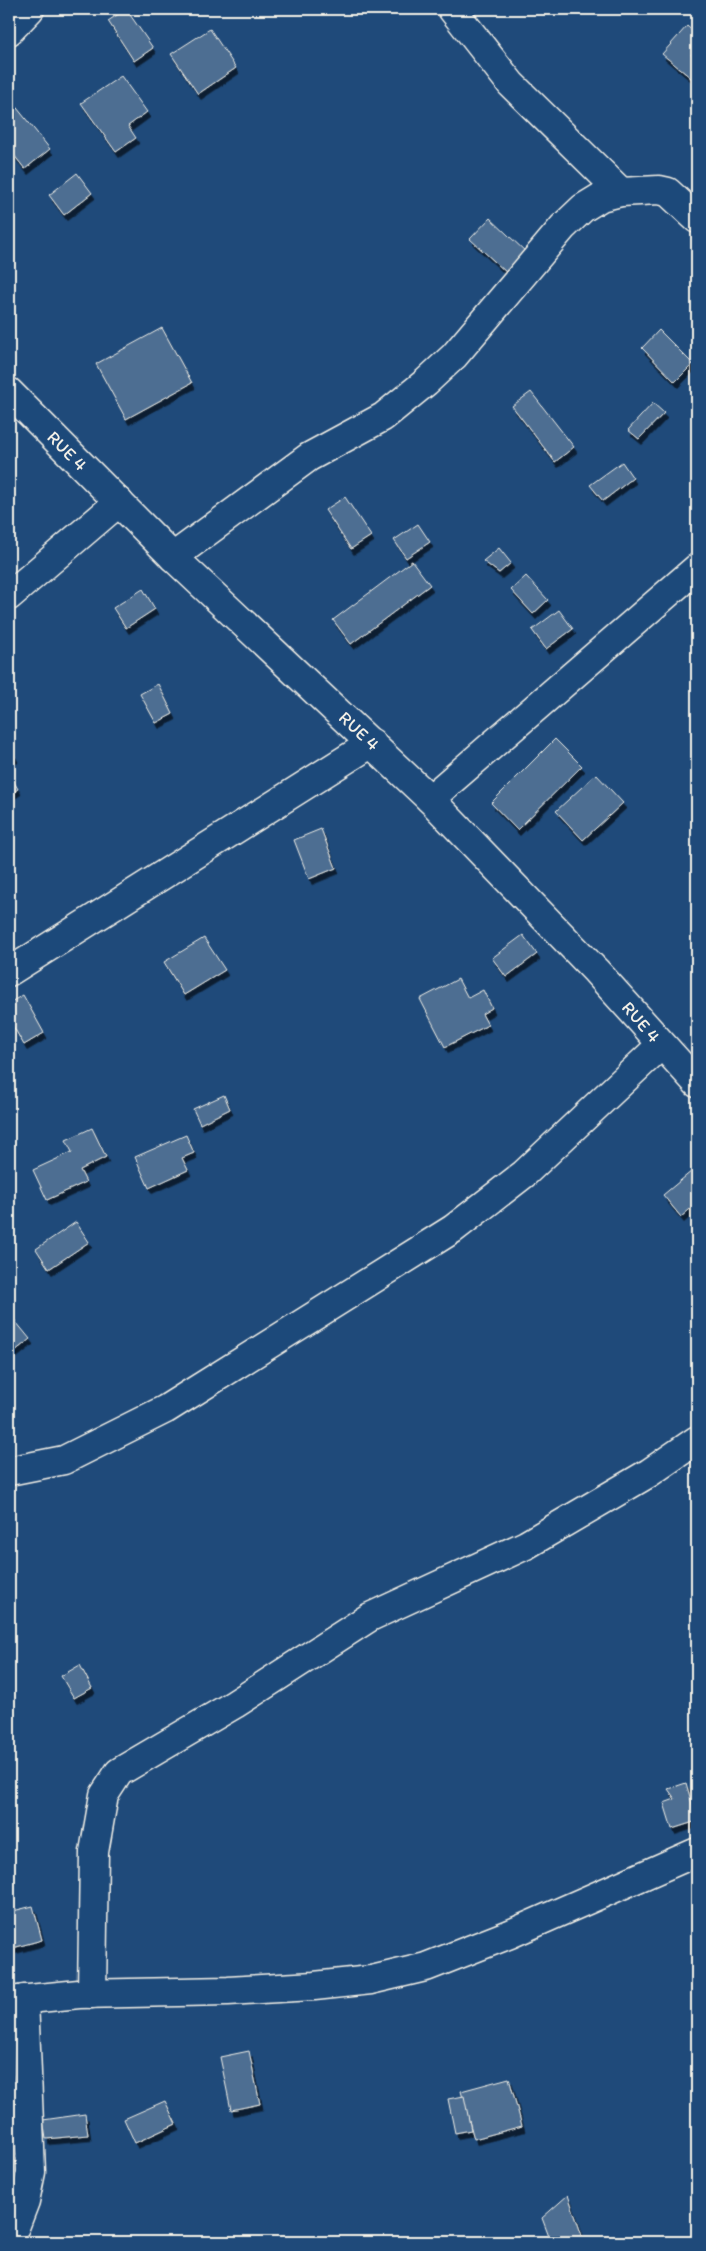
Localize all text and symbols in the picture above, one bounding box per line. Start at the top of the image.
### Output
street label: RUE 4 [42,426,92,476]
street label: RUE 4 [334,707,384,755]
street label: RUE 4 [617,997,665,1047]

